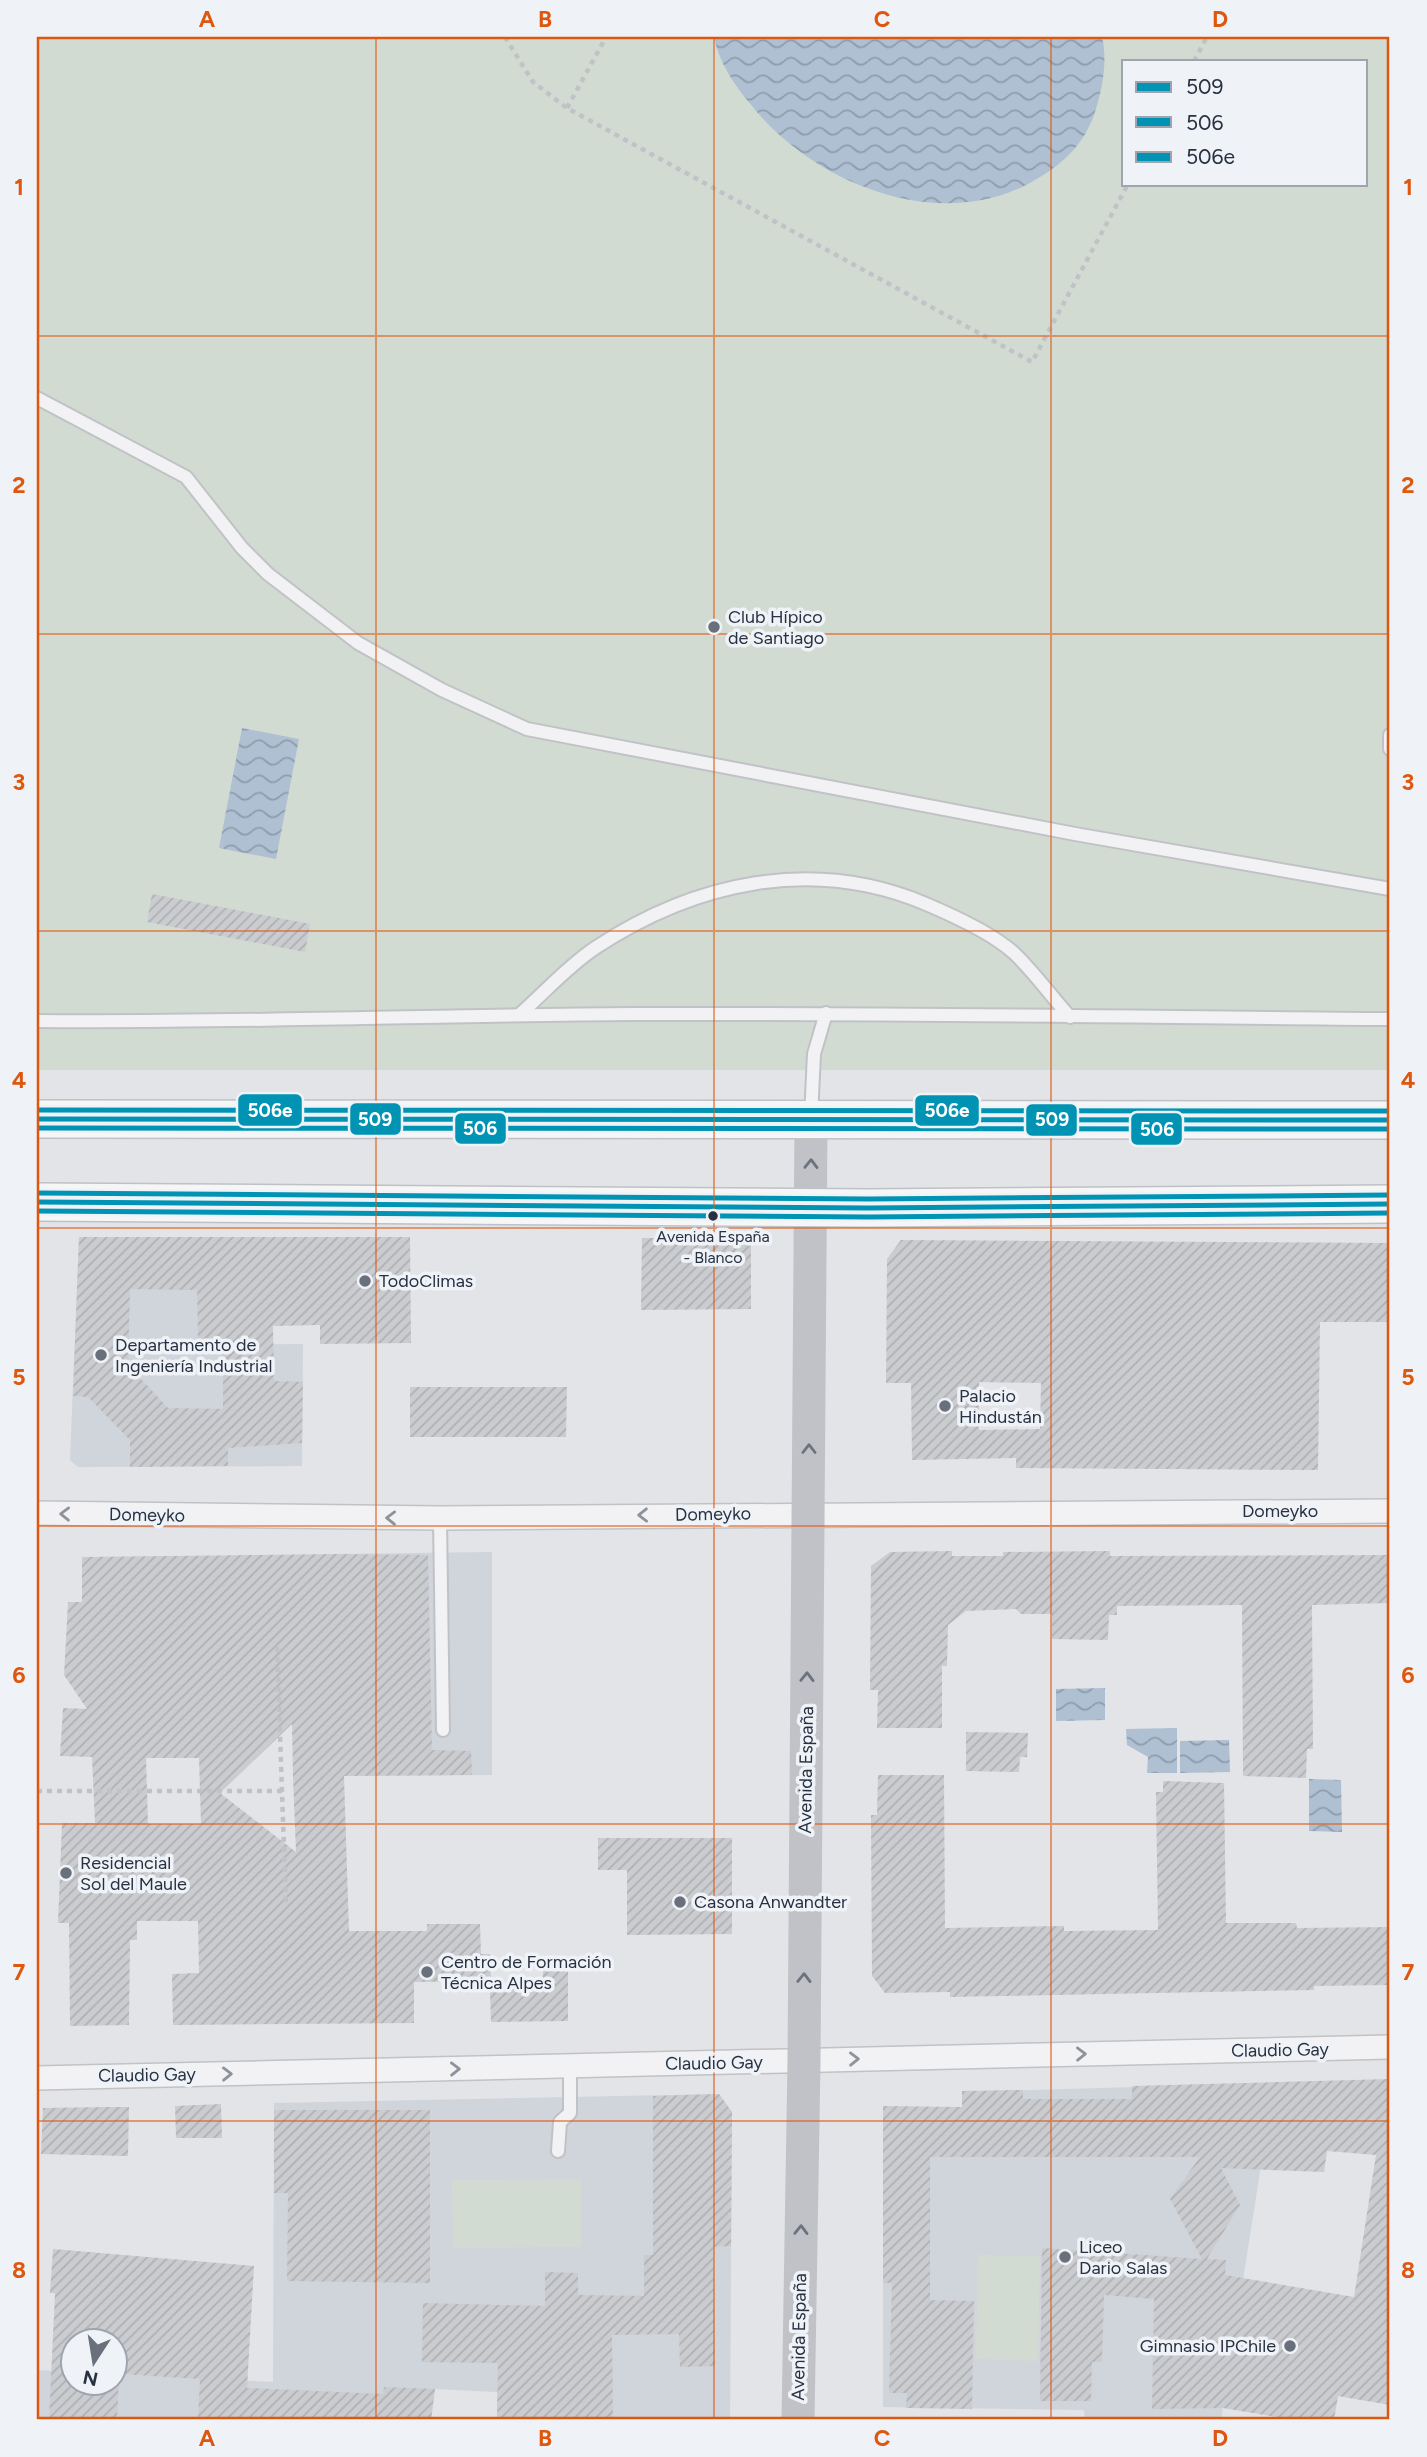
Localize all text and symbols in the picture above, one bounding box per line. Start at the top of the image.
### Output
text: A [199,5,216,33]
text: B [538,5,552,33]
text: C [874,5,891,33]
text: D [1212,5,1228,33]
legend [1122,60,1368,186]
text: 509 [1186,74,1223,99]
text: 506 [1186,110,1224,135]
text: 506e [1186,144,1235,169]
text: 1 [14,173,24,201]
text: 1 [1403,173,1413,201]
text: 2 [12,471,26,499]
text: 2 [1401,471,1415,499]
place label: Club Hípico de Santiago [728,606,824,649]
marker: Club Hípico de Santiago [706,619,722,635]
text: 3 [13,768,25,796]
text: 3 [1402,768,1414,796]
text: 4 [12,1066,26,1094]
text: 4 [1401,1066,1415,1094]
line badge: 506e [237,1093,303,1127]
line badge: 506e [914,1094,980,1127]
text: 506e [248,1099,293,1122]
text: 506e [925,1099,970,1122]
line badge: 509 [349,1102,402,1136]
line badge: 509 [1025,1103,1078,1137]
text: 509 [358,1108,392,1131]
text: 509 [1035,1108,1069,1131]
line badge: 506 [454,1112,507,1145]
line badge: 506 [1130,1112,1183,1146]
text: 506 [463,1117,497,1140]
text: 506 [1140,1118,1174,1141]
one-way arrow [803,1158,819,1169]
marker: Avenida España - Blanco [706,1209,720,1223]
place label: Avenida España - Blanco [656,1227,770,1267]
place label: TodoClimas [379,1270,473,1292]
marker: TodoClimas [357,1273,373,1289]
place label: Departamento de Ingeniería Industrial [115,1334,272,1377]
marker: Departamento de Ingeniería Industrial [93,1347,109,1363]
text: 5 [12,1363,26,1391]
text: 5 [1401,1363,1415,1391]
place label: Palacio Hindustán [959,1385,1042,1428]
marker: Palacio Hindustán [937,1398,953,1414]
one-way arrow [801,1443,817,1454]
street label: Domeyko [1242,1500,1318,1522]
street label: Domeyko [675,1502,751,1526]
street label: Domeyko [109,1503,185,1527]
one-way arrow [59,1506,70,1521]
one-way arrow [637,1508,648,1523]
one-way arrow [385,1510,395,1526]
text: 6 [12,1661,26,1689]
text: 6 [1401,1661,1415,1689]
one-way arrow [799,1671,815,1681]
street label: Avenida España [794,1706,818,1834]
place label: Residencial Sol del Maule [80,1852,187,1895]
marker: Residencial Sol del Maule [58,1865,74,1881]
place label: Casona Anwandter [694,1891,847,1913]
marker: Casona Anwandter [672,1894,688,1910]
place label: Centro de Formación Técnica Alpes [441,1951,612,1994]
text: 7 [13,1958,26,1986]
text: 7 [1402,1958,1415,1986]
marker: Centro de Formación Técnica Alpes [419,1964,435,1980]
one-way arrow [796,1972,812,1982]
street label: Claudio Gay [1231,2038,1330,2062]
one-way arrow [1076,2047,1087,2062]
street label: Claudio Gay [665,2051,764,2075]
one-way arrow [849,2052,860,2067]
one-way arrow [450,2061,461,2076]
street label: Claudio Gay [98,2063,197,2087]
one-way arrow [222,2066,233,2081]
one-way arrow [793,2224,809,2234]
place label: Liceo Dario Salas [1079,2236,1167,2279]
marker: Liceo Dario Salas [1057,2249,1073,2265]
text: 8 [12,2256,26,2284]
text: 8 [1401,2256,1415,2284]
street label: Avenida España [787,2273,811,2401]
north arrow [60,2328,130,2398]
place label: Gimnasio IPChile [1140,2335,1276,2357]
marker: Gimnasio IPChile [1282,2338,1298,2354]
text: N [81,2365,100,2391]
text: A [199,2424,216,2452]
text: B [538,2424,552,2452]
text: C [874,2424,891,2452]
text: D [1212,2424,1228,2452]

